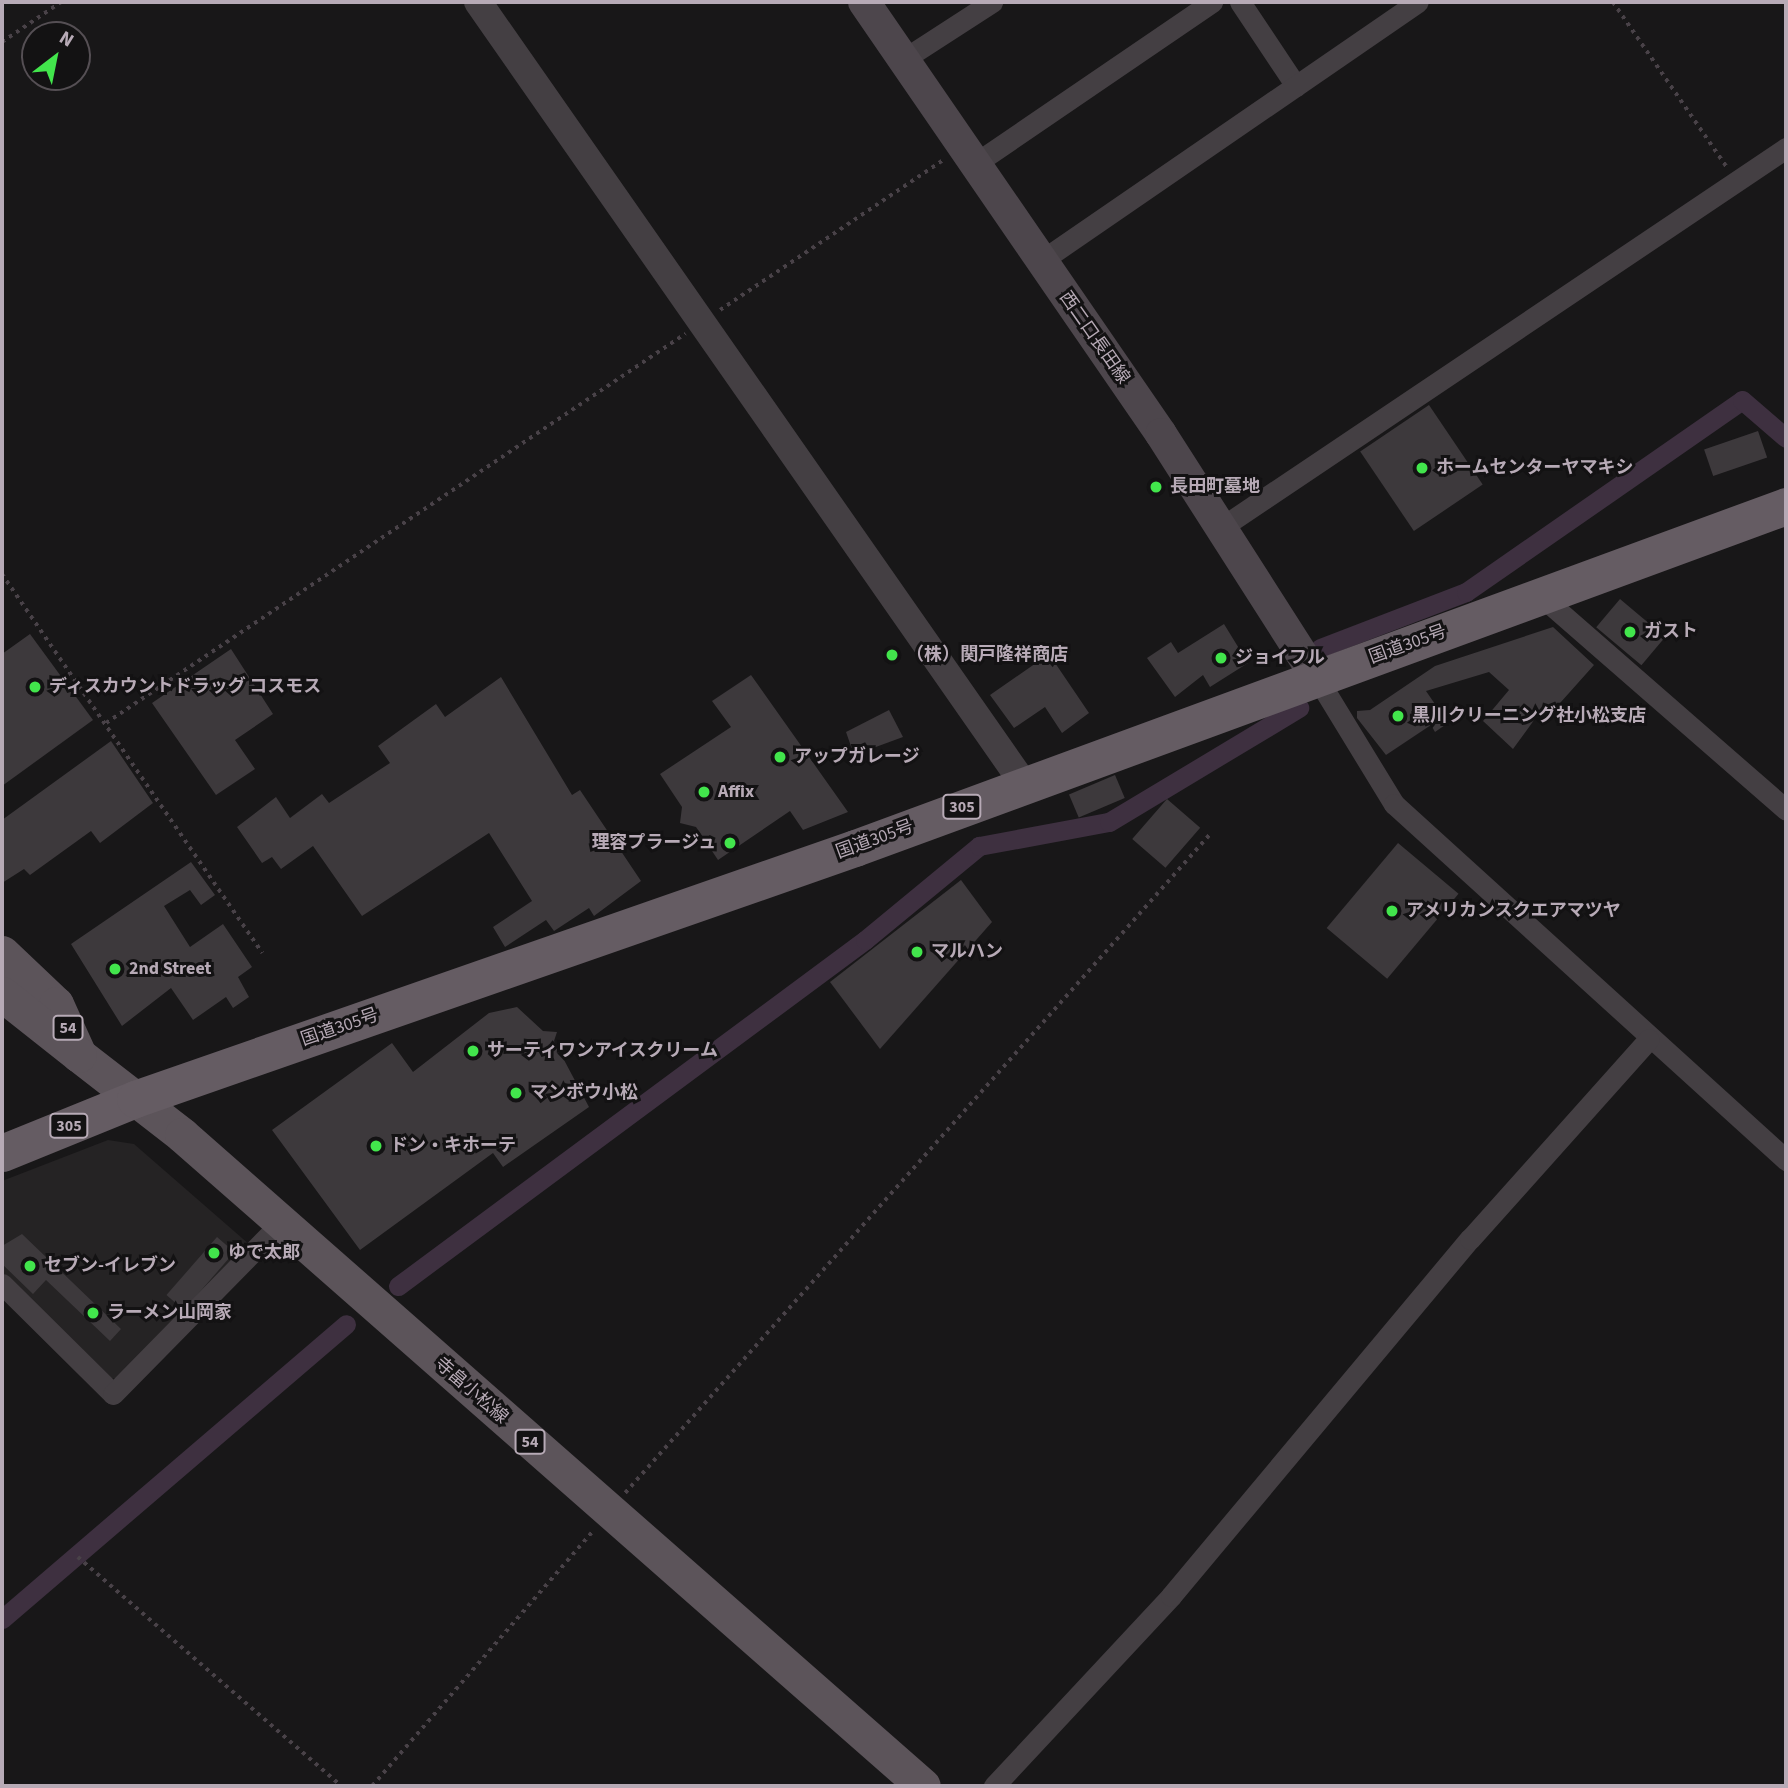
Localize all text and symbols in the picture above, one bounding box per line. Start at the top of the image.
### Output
north arrow [21,21,91,91]
text: N [54,25,79,54]
street label: 西二口長田線 [1054,288,1134,388]
place label: ホームセンターヤマキシ [1436,457,1634,479]
marker: ホームセンターヤマキシ [1414,460,1430,476]
place label: 長田町墓地 [1170,476,1260,498]
marker: 長田町墓地 [1148,479,1164,495]
street label: 国道305号 [1366,621,1450,669]
place label: ガスト [1644,621,1698,643]
marker: ガスト [1622,624,1638,640]
place label: （株）関戸隆祥商店 [906,644,1068,666]
marker: （株）関戸隆祥商店 [884,647,900,663]
place label: ジョイフル [1235,647,1325,669]
marker: ジョイフル [1213,650,1229,666]
place label: ディスカウントドラッグ コスモス [49,676,323,698]
marker: ディスカウントドラッグ コスモス [27,679,43,695]
place label: 黒川クリーニング社小松支店 [1412,705,1646,727]
marker: 黒川クリーニング社小松支店 [1390,708,1406,724]
place label: アップガレージ [794,746,920,768]
marker: アップガレージ [772,749,788,765]
place label: Affix [718,781,754,803]
marker: Affix [696,784,712,800]
road number: 305 [941,794,983,820]
street label: 国道305号 [833,816,917,864]
place label: 理容プラージュ [590,832,716,854]
marker: 理容プラージュ [722,835,738,851]
place label: アメリカンスクエアマツヤ [1406,900,1622,922]
marker: アメリカンスクエアマツヤ [1384,903,1400,919]
place label: マルハン [931,941,1003,963]
marker: マルハン [909,944,925,960]
place label: 2nd Street [129,958,211,980]
marker: 2nd Street [107,961,123,977]
street label: 国道305号 [298,1005,382,1051]
road number: 54 [52,1016,84,1040]
place label: サーティワンアイスクリーム [487,1040,721,1062]
marker: サーティワンアイスクリーム [465,1043,481,1059]
place label: マンボウ小松 [530,1082,638,1104]
marker: マンボウ小松 [508,1085,524,1101]
road number: 305 [48,1114,90,1138]
place label: ドン・キホーテ [390,1135,516,1157]
marker: ドン・キホーテ [368,1138,384,1154]
place label: ゆで太郎 [228,1242,300,1264]
marker: ゆで太郎 [206,1245,222,1261]
place label: セブン-イレブン [44,1255,176,1277]
marker: セブン-イレブン [22,1258,38,1274]
place label: ラーメン山岡家 [107,1302,233,1324]
marker: ラーメン山岡家 [85,1305,101,1321]
street label: 寺畠小松線 [430,1353,512,1429]
road number: 54 [514,1430,546,1454]

